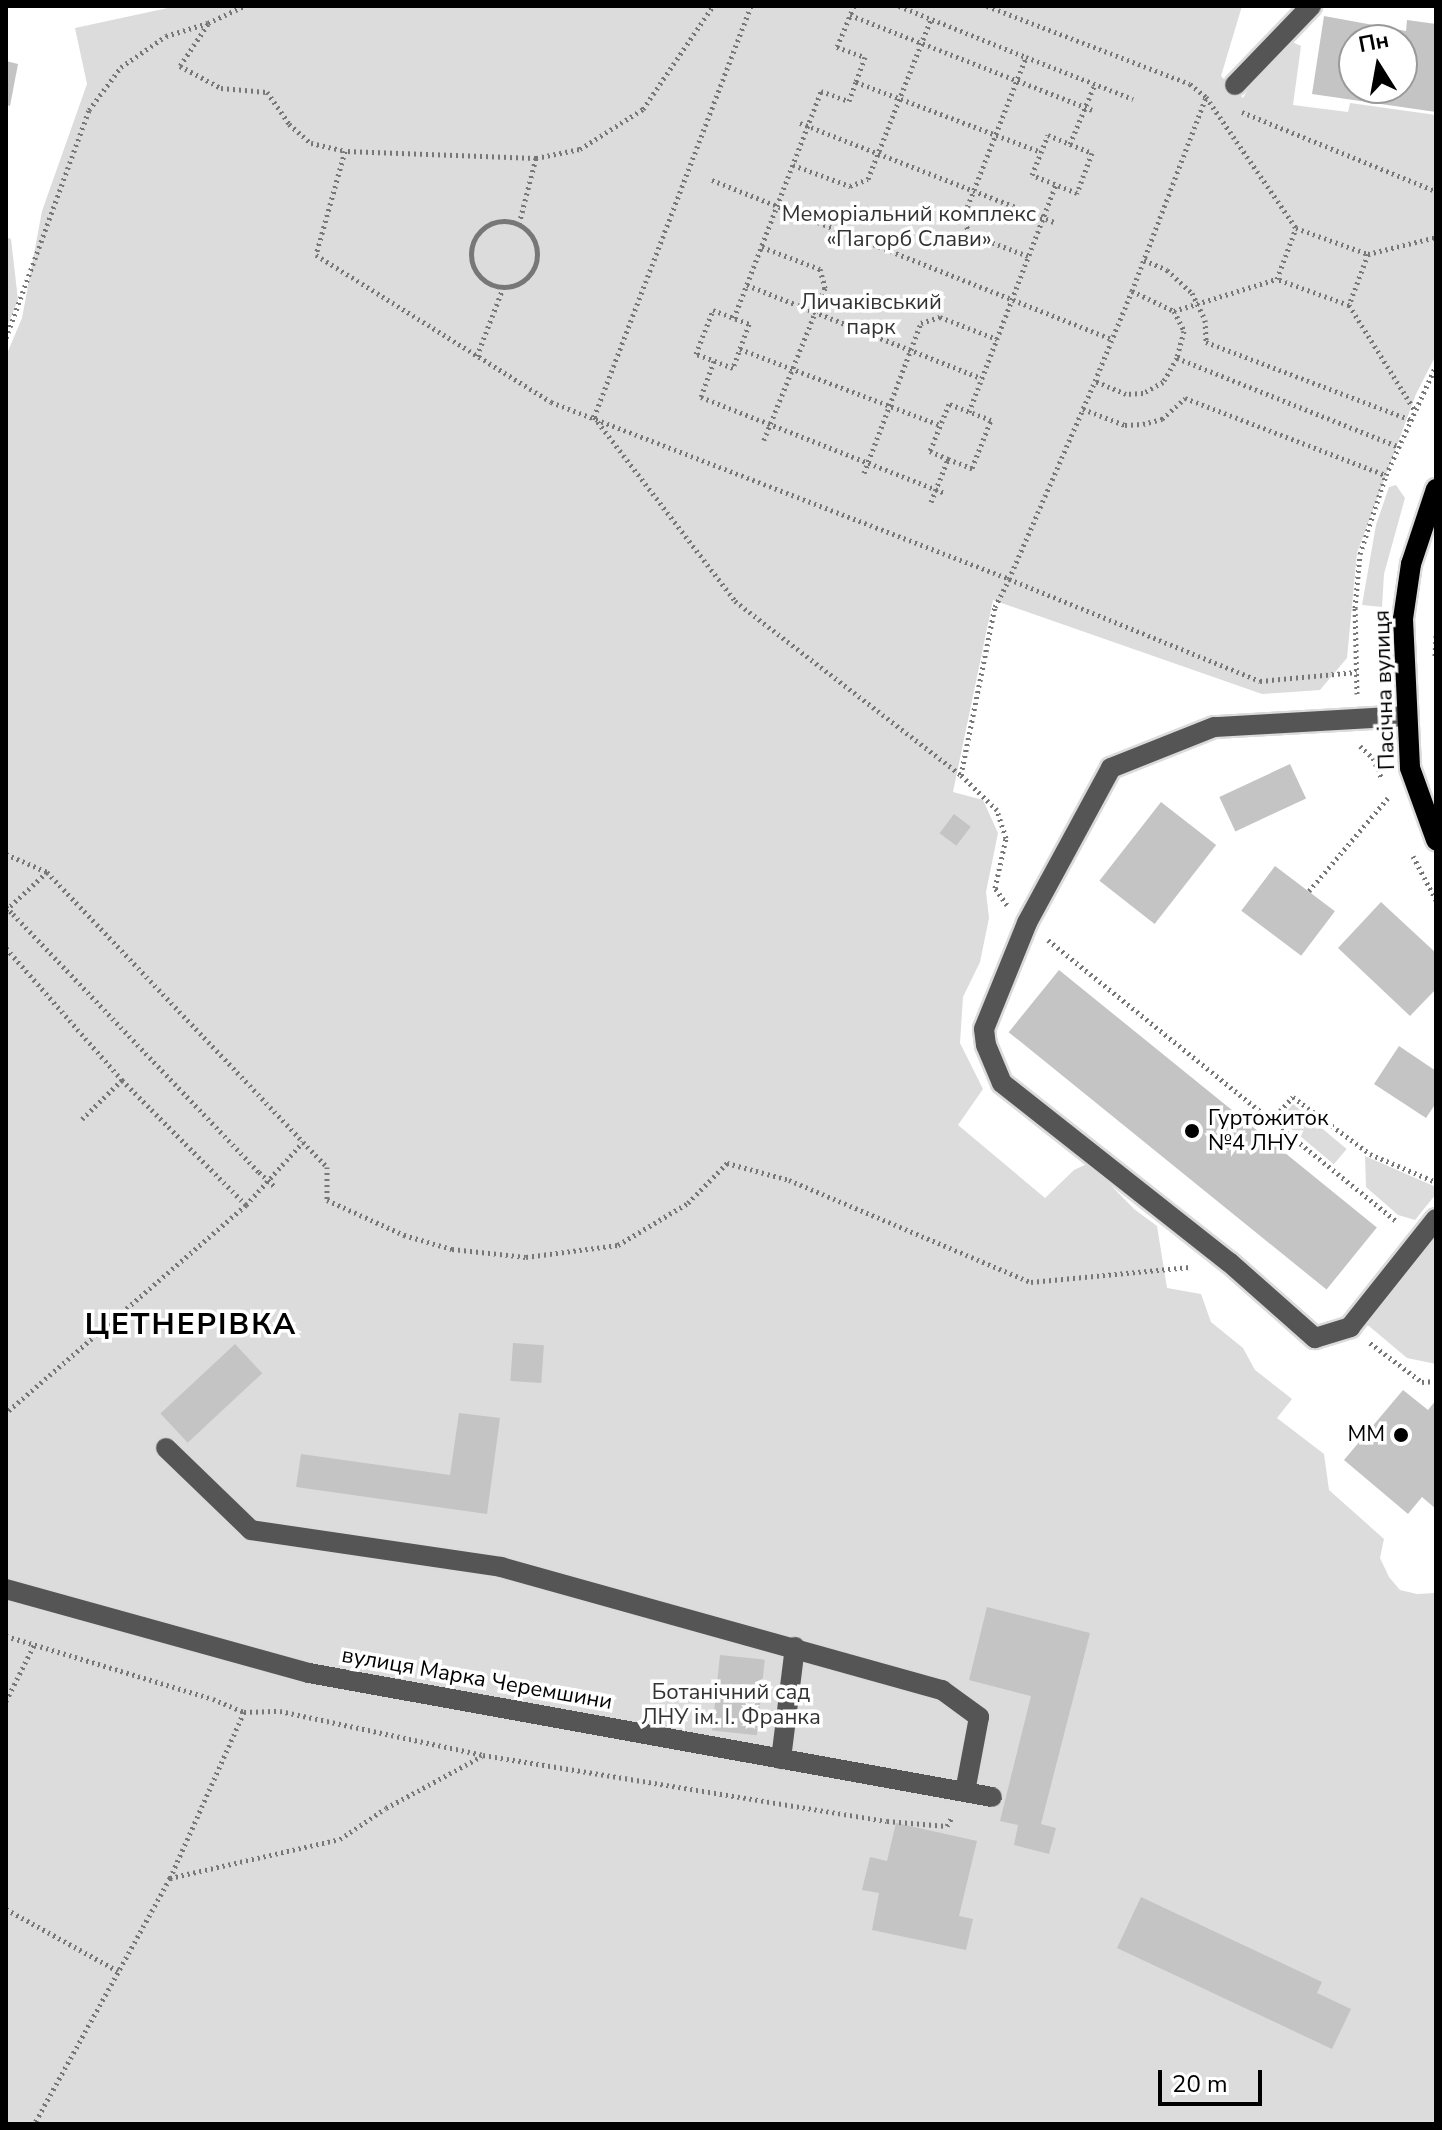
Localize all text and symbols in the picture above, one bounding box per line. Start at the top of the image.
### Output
north arrow [1338,24,1418,104]
text: Пн [1356,25,1392,60]
park label: Меморіальний комплекс «Пагорб Слави» [782,201,1036,252]
park label: Личаківський парк [800,289,942,340]
street label: Пасічна вулиця [1369,609,1401,771]
place label: Гуртожиток №4 ЛНУ [1208,1105,1329,1156]
marker: Гуртожиток №4 ЛНУ [1183,1122,1201,1140]
district label: ЦЕТНЕРІВКА [85,1307,297,1343]
place label: MM [1347,1422,1385,1448]
marker: MM [1392,1426,1410,1444]
street label: вулиця Марка Черемшини [340,1642,614,1716]
park label: Ботанічний сад ЛНУ ім. І. Франка [641,1679,821,1730]
scale bar [1162,2054,1266,2104]
text: 20 m [1172,2068,1228,2100]

